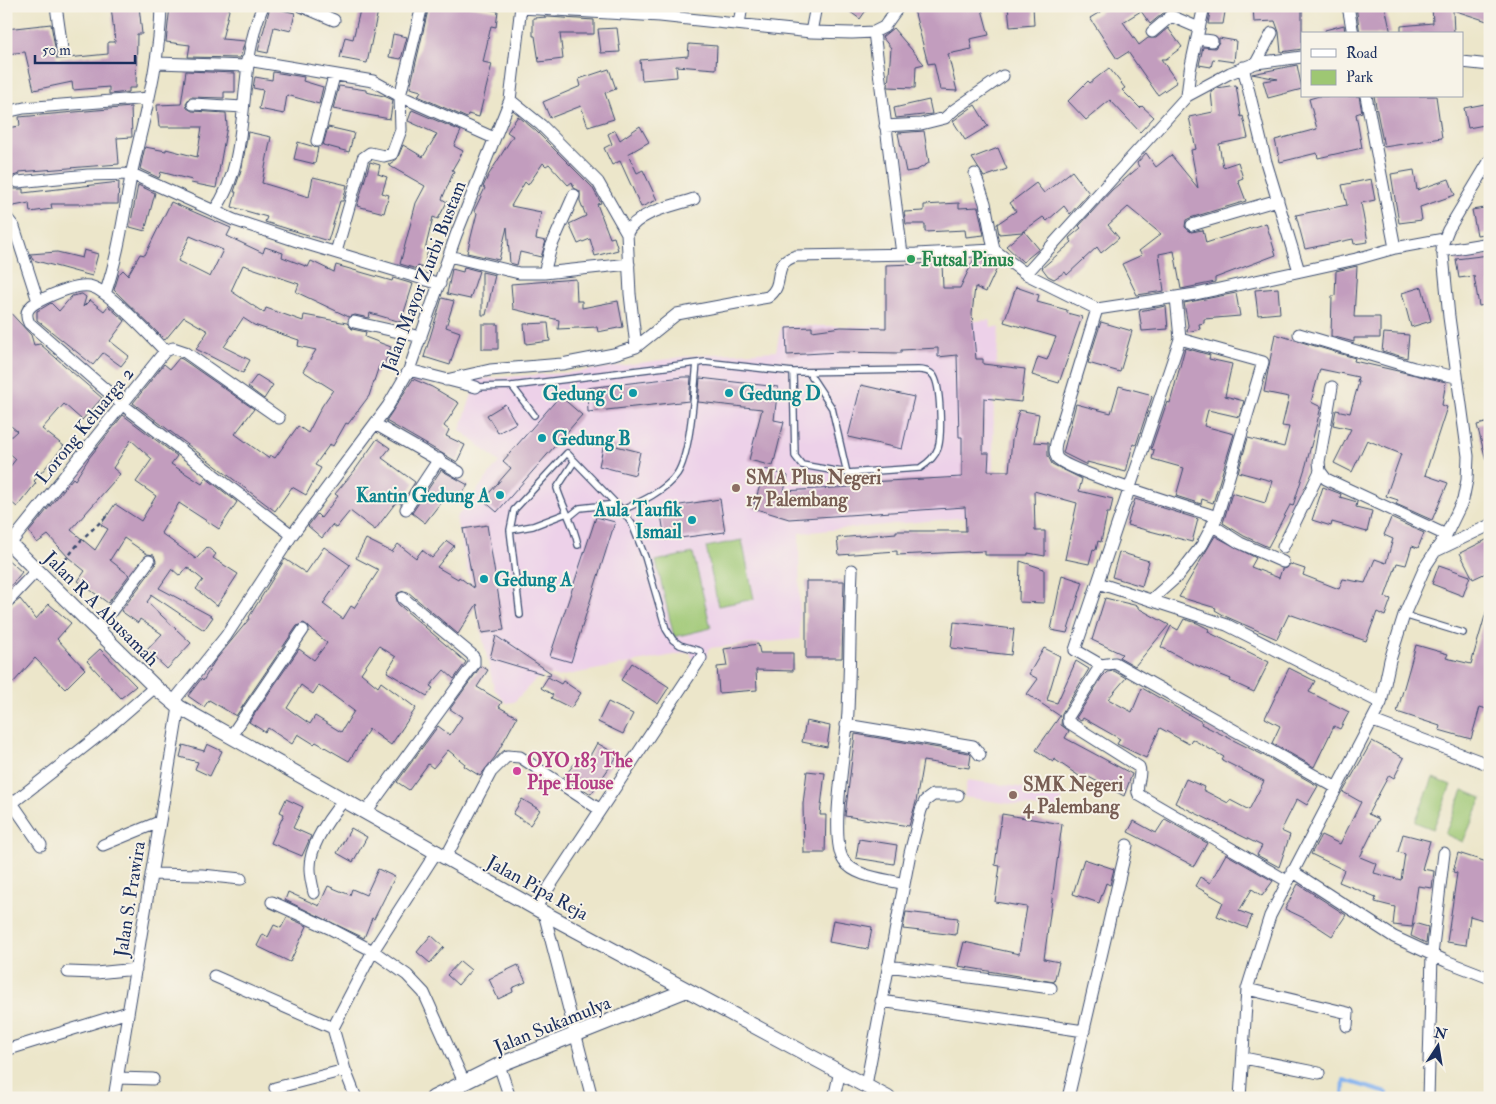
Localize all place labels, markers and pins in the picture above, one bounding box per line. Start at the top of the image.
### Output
place label: Futsal Pinus [921,248,1014,272]
marker: Futsal Pinus [905,253,917,265]
place label: Gedung C [543,382,623,407]
place label: Gedung D [739,382,821,407]
marker: Gedung C [627,387,639,399]
marker: Gedung D [723,387,735,399]
place label: Gedung B [552,427,631,452]
marker: Gedung B [536,432,548,444]
place label: SMA Plus Negeri 17 Palembang [746,466,881,513]
marker: SMA Plus Negeri 17 Palembang [730,482,742,494]
place label: Kantin Gedung A [356,484,491,509]
marker: Kantin Gedung A [494,489,506,501]
place label: Aula Taufik Ismail [593,498,683,544]
marker: Aula Taufik Ismail [686,514,698,526]
place label: Gedung A [494,568,573,593]
marker: Gedung A [478,573,490,585]
place label: OYO 183 The Pipe House [527,749,633,796]
marker: OYO 183 The Pipe House [511,765,523,777]
place label: SMK Negeri 4 Palembang [1022,773,1123,820]
marker: SMK Negeri 4 Palembang [1007,789,1019,801]

